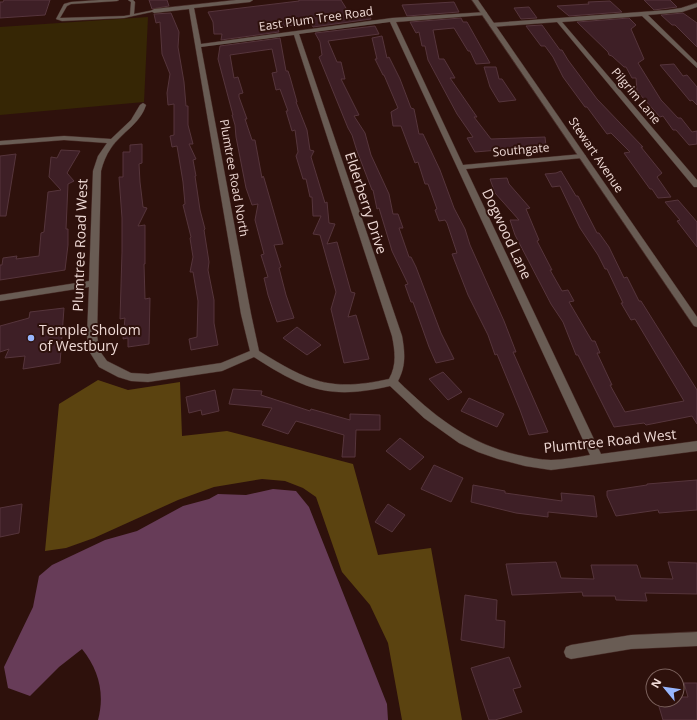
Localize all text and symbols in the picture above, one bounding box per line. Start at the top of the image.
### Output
street label: East Plum Tree Road [258,2,374,35]
street label: Pilgrim Lane [608,64,665,128]
street label: Stewart Avenue [565,114,628,196]
street label: Plumtree Road North [216,118,253,238]
street label: Southgate [492,139,550,160]
street label: Elderberry Drive [341,149,392,256]
street label: Plumtree Road West [68,178,91,312]
street label: Dogwood Lane [478,186,537,282]
place label: Temple Sholom of Westbury [39,320,141,355]
marker: Temple Sholom of Westbury [26,333,36,343]
street label: Plumtree Road West [543,424,677,457]
north arrow [645,668,685,708]
text: N [647,675,665,690]

